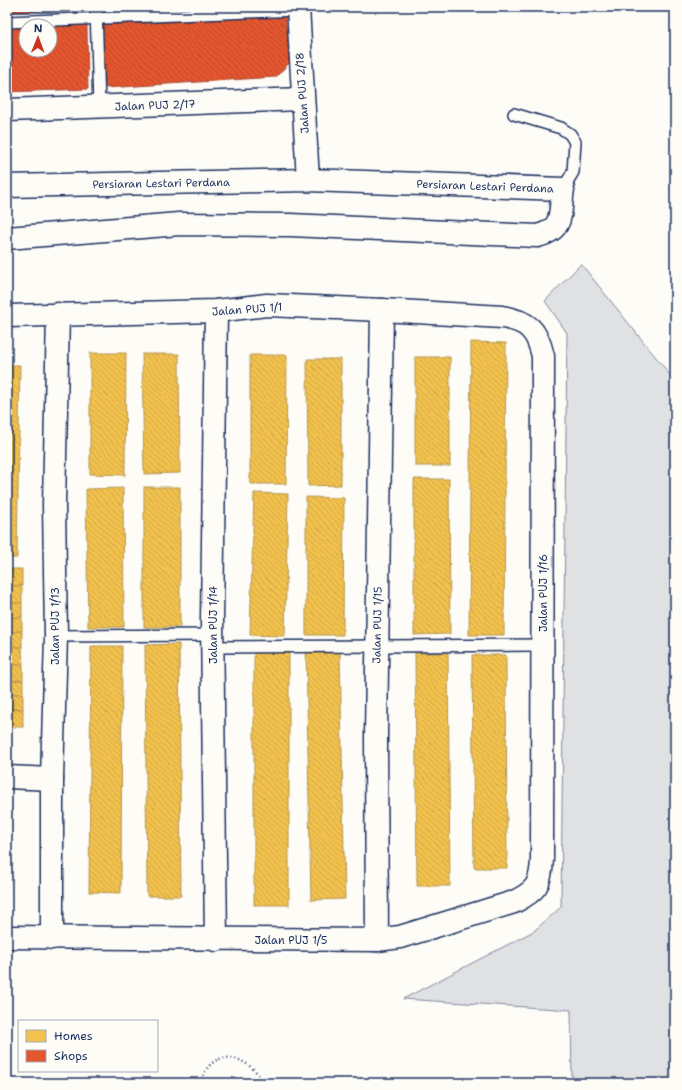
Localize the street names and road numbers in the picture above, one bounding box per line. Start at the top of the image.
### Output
street label: Jalan PUJ 2/18 [292,52,313,134]
street label: Jalan PUJ 2/17 [114,97,196,114]
street label: Persiaran Lestari Perdana [92,175,230,192]
street label: Persiaran Lestari Perdana [416,177,554,196]
street label: Jalan PUJ 1/1 [211,300,283,319]
street label: Jalan PUJ 1/16 [536,554,551,632]
street label: Jalan PUJ 1/14 [206,586,221,664]
street label: Jalan PUJ 1/15 [369,586,386,664]
street label: Jalan PUJ 1/13 [48,587,63,665]
street label: Jalan PUJ 1/5 [254,933,328,948]

